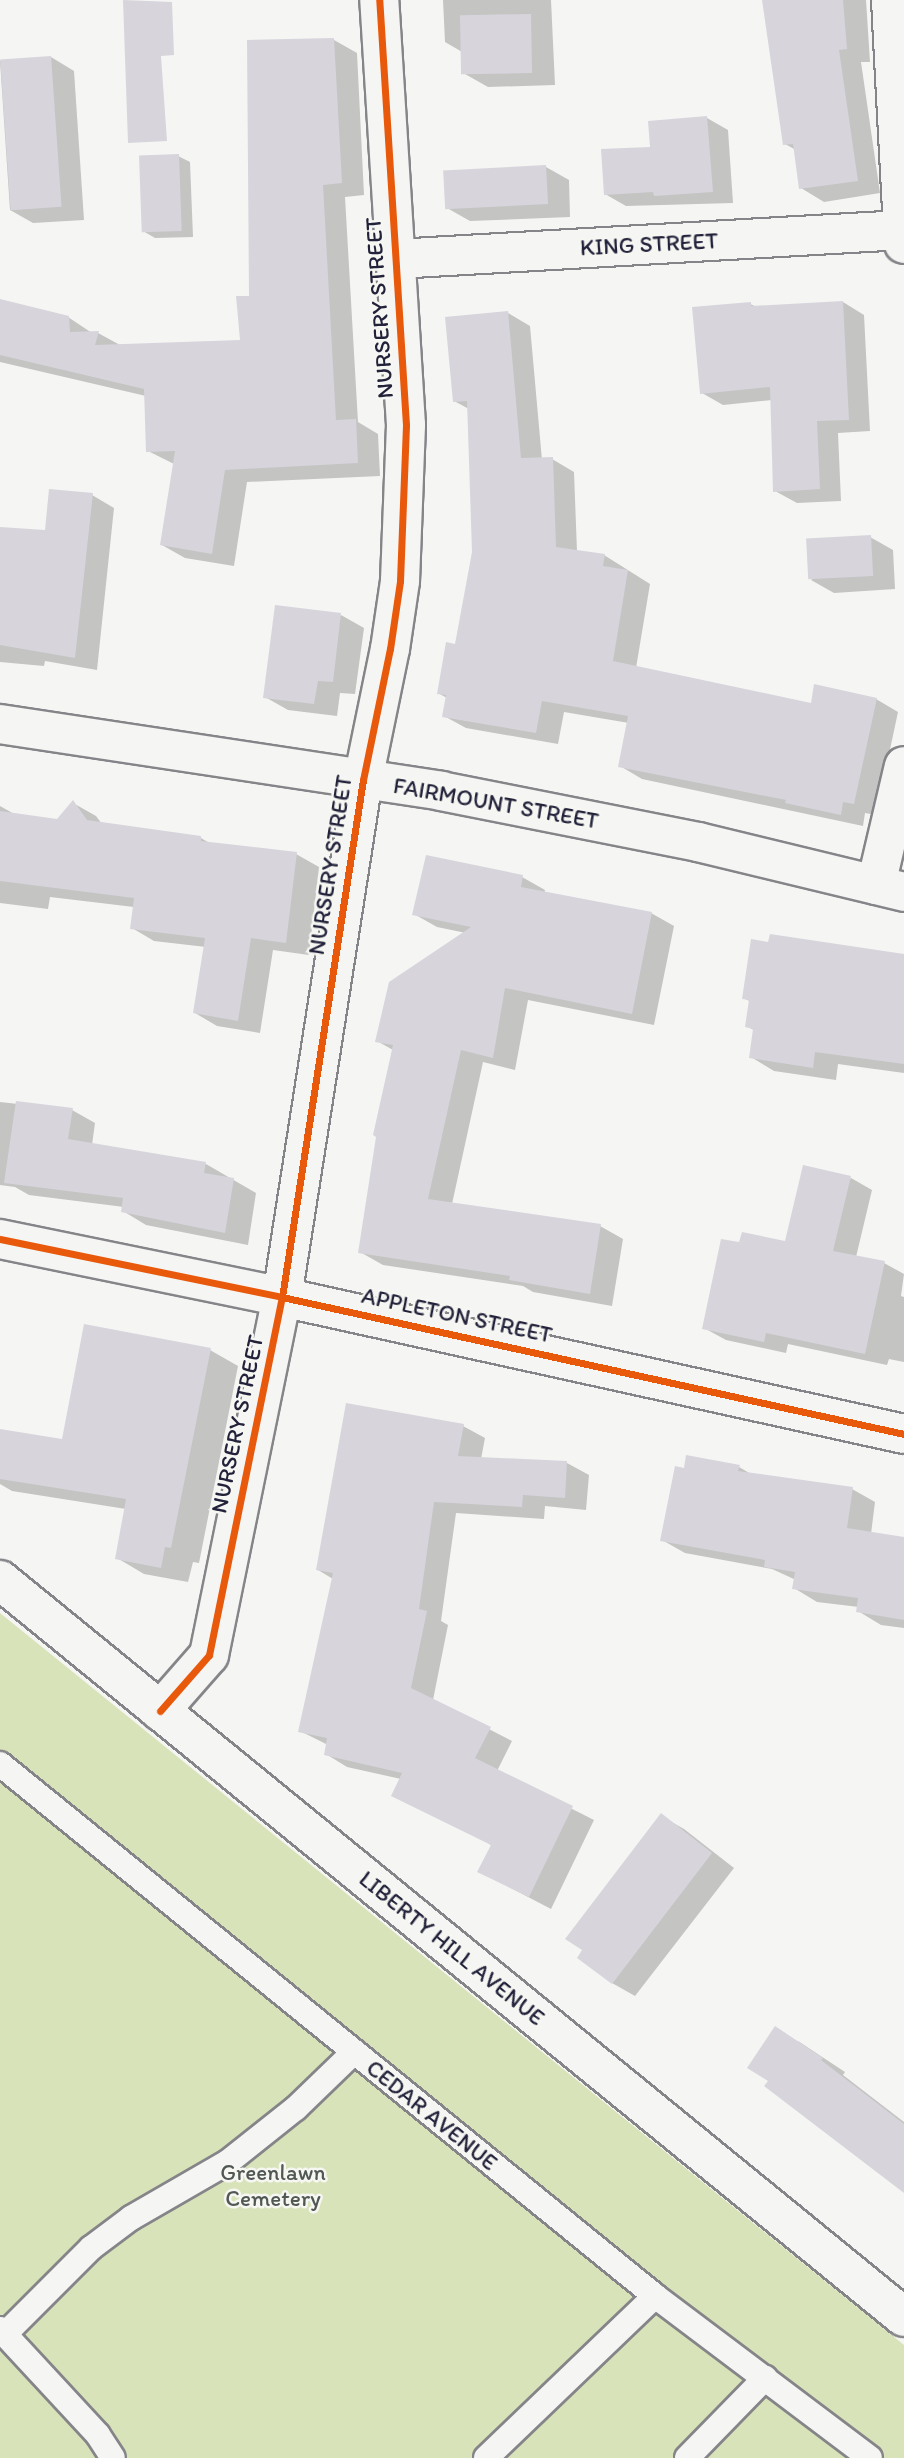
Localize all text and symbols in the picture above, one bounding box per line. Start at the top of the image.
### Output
street label: NURSERY STREET [359,217,399,399]
street label: KING STREET [579,227,719,261]
street label: FAIRMOUNT STREET [391,771,601,835]
street label: NURSERY STREET [302,773,358,957]
street label: APPLETON STREET [359,1281,555,1349]
street label: NURSERY STREET [205,1332,269,1516]
street label: LIBERTY HILL AVENUE [354,1865,550,2031]
street label: CEDAR AVENUE [361,2054,503,2176]
park label: Greenlawn Cemetery [220,2158,326,2212]

